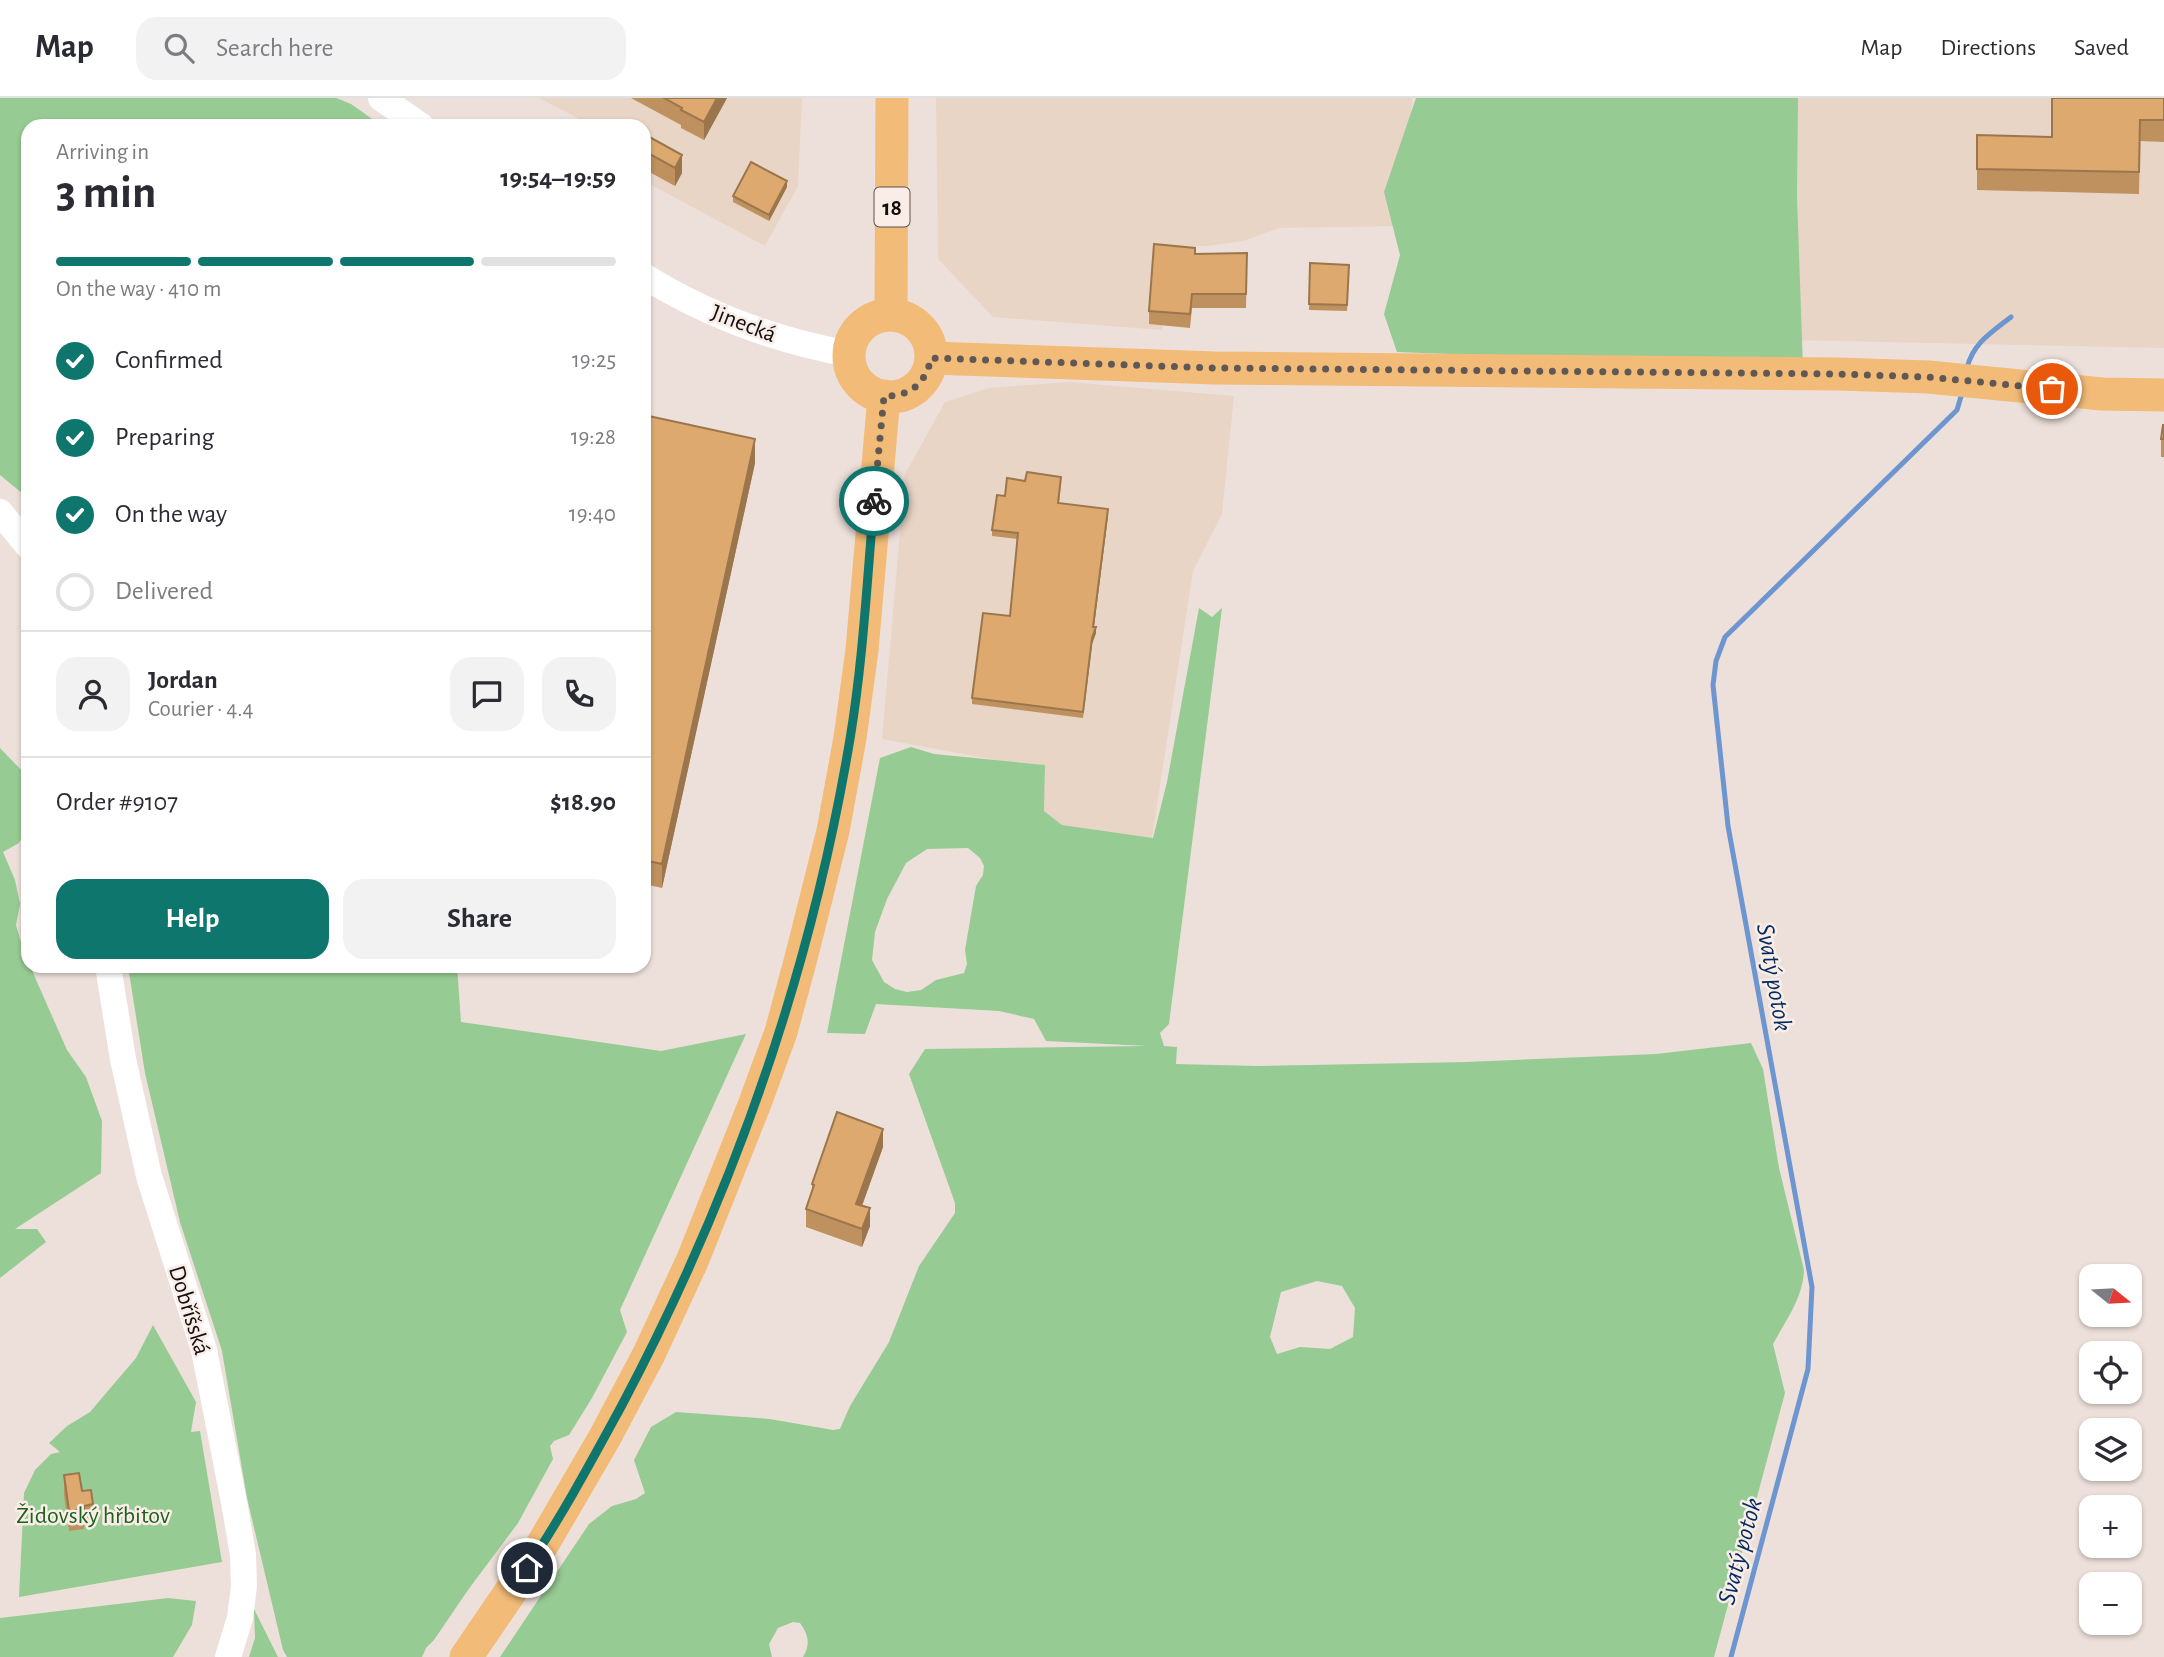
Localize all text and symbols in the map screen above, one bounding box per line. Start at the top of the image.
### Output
search box [136,17,626,80]
icon: search [160,29,198,67]
text: Map [35,31,94,64]
text: Search here [216,35,334,61]
text: Map [1860,36,1902,60]
text: Directions [1940,36,2036,60]
text: Saved [2074,36,2129,60]
text: Arriving in [56,141,149,164]
text: 19:54–19:59 [500,165,616,191]
text: 3 min [56,170,156,216]
road number: 18 [874,188,910,226]
text: On the way · 410 m [56,278,221,301]
street label: Jinecká [708,301,779,347]
icon: check [56,342,94,380]
text: Confirmed [115,347,223,373]
text: 19:25 [572,349,616,372]
pin [2022,359,2082,419]
icon: bag [2033,370,2071,408]
icon: check [56,419,94,457]
text: Preparing [115,424,214,450]
text: 19:28 [571,426,616,449]
courier [839,466,909,536]
icon: bike [855,482,893,520]
icon: check [56,496,94,534]
text: On the way [115,501,227,527]
text: 19:40 [569,503,616,526]
text: Delivered [115,578,213,604]
button: person [56,657,130,731]
button: chat [450,657,524,731]
button: phone [542,657,616,731]
text: Jordan [148,667,218,693]
text: Courier · 4.4 [148,698,254,721]
text: Order #9107 [56,789,178,815]
text: $18.90 [550,789,616,815]
button: Help [56,879,329,959]
button: Share [343,879,616,959]
water label: Svatý potok [1752,921,1796,1033]
street label: Dobříšská [164,1263,214,1358]
north arrow [2079,1264,2142,1326]
map controls [2079,1264,2142,1635]
button: locate [2079,1341,2142,1404]
button: layers [2079,1418,2142,1481]
water label: Svatý potok [1713,1495,1767,1607]
button: + [2079,1495,2142,1558]
park label: Židovský hřbitov [16,1503,170,1528]
pin [497,1538,557,1598]
icon: home [508,1549,546,1587]
button: − [2079,1572,2142,1635]

